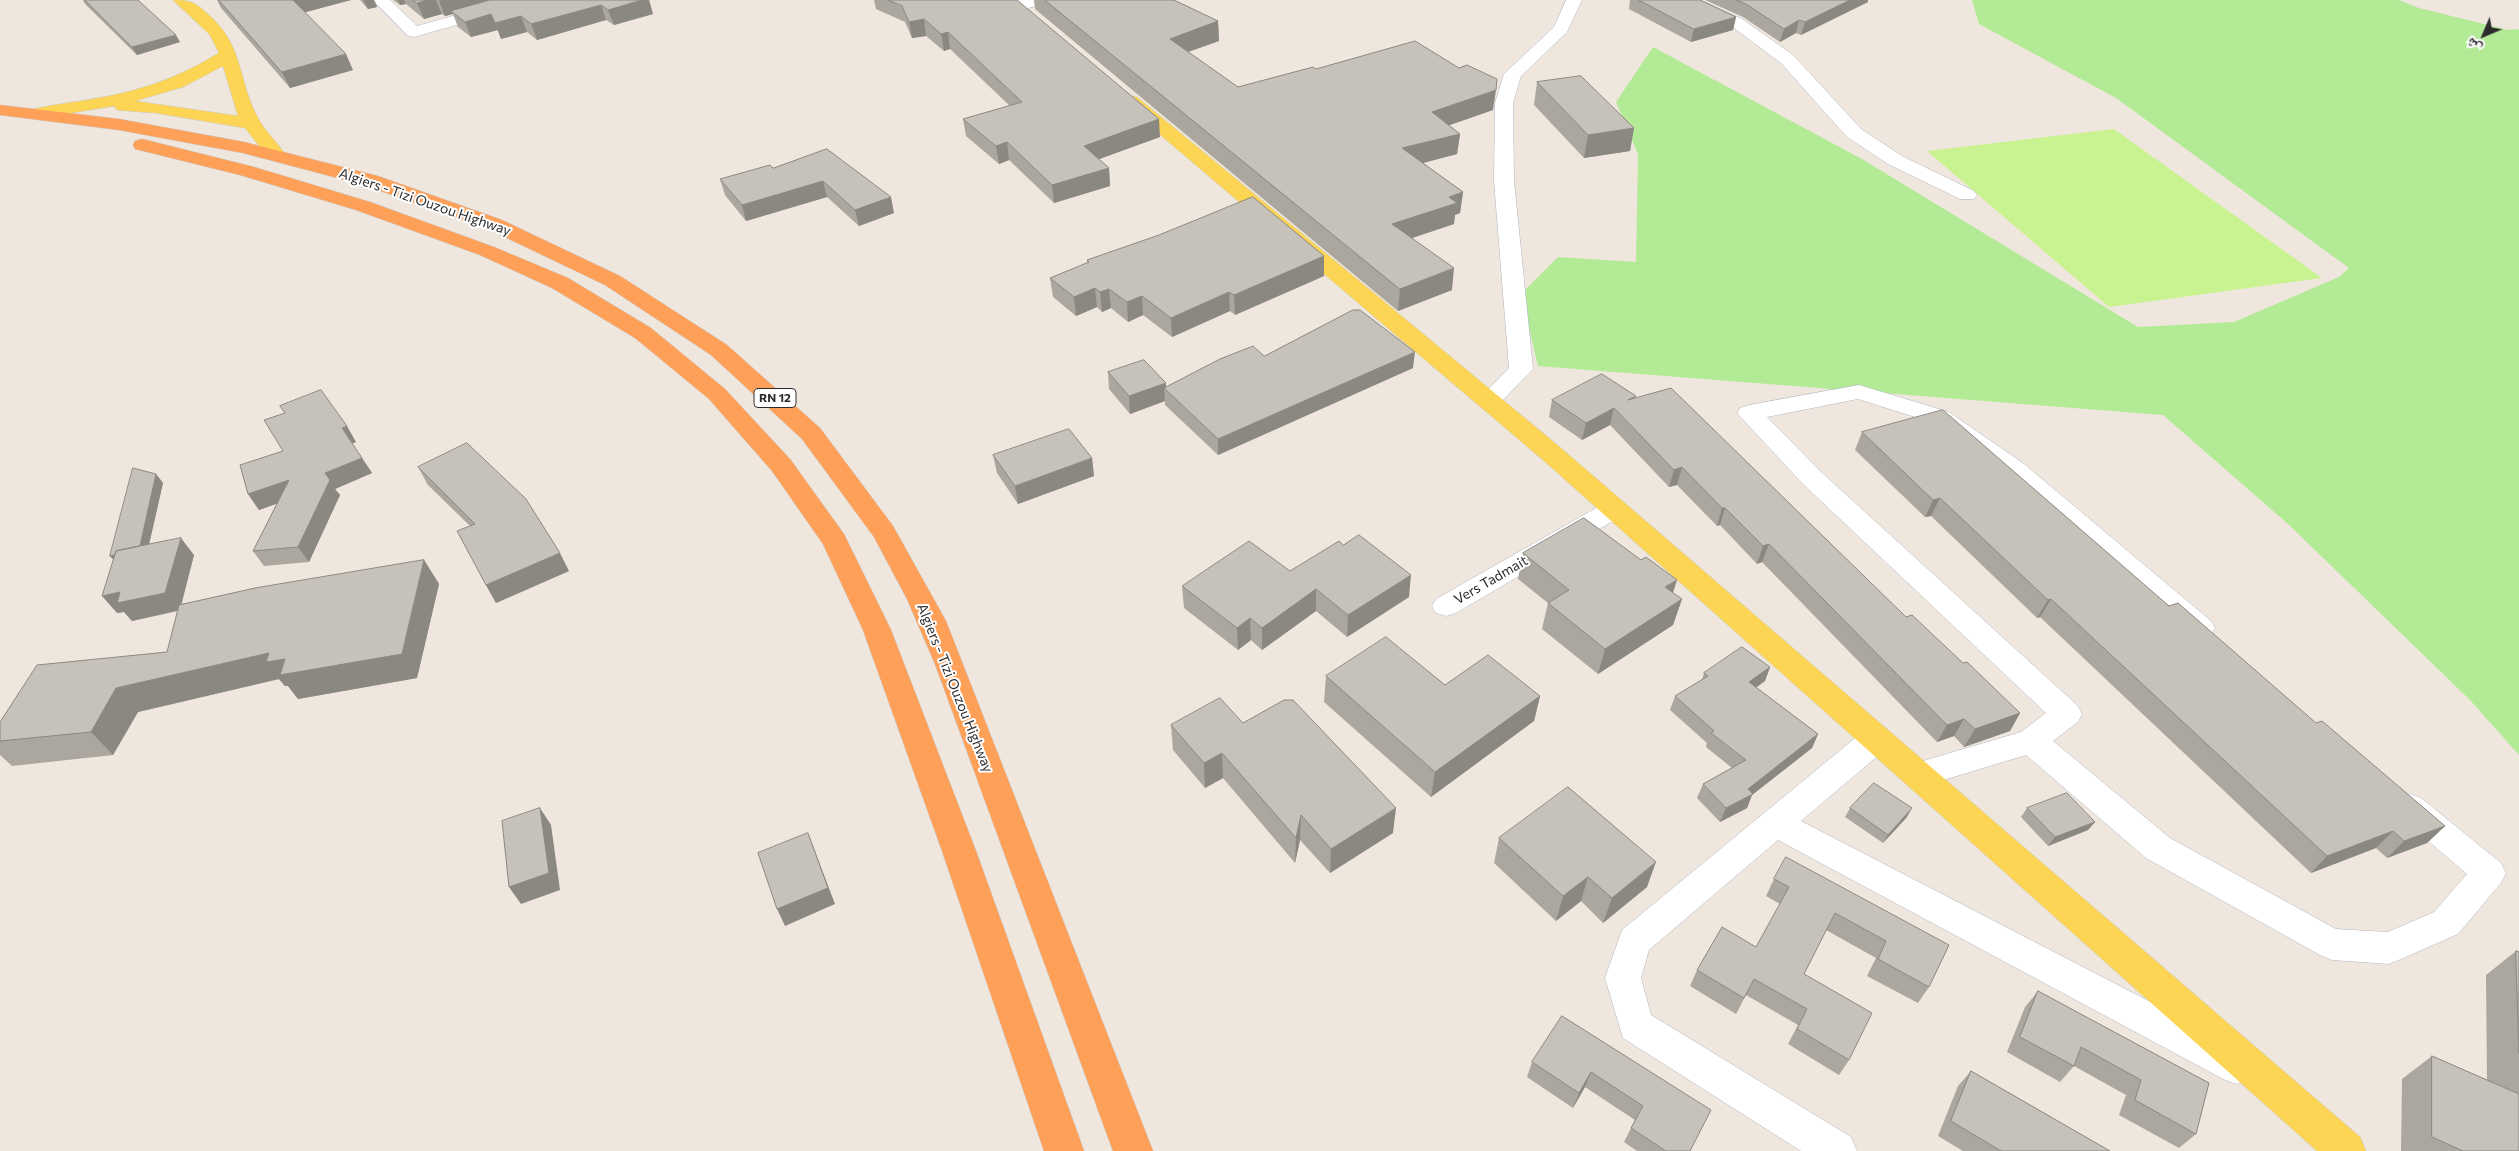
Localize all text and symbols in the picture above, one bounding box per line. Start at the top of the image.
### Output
north arrow [2459,10,2509,60]
text: ش [2462,35,2484,57]
street label: Algiers - Tizi Ouzou Highway [337,165,513,239]
road number: RN 12 [754,388,796,408]
street label: Vers Tadmait [1451,552,1531,608]
street label: Algiers - Tizi Ouzou Highway [913,601,997,775]

